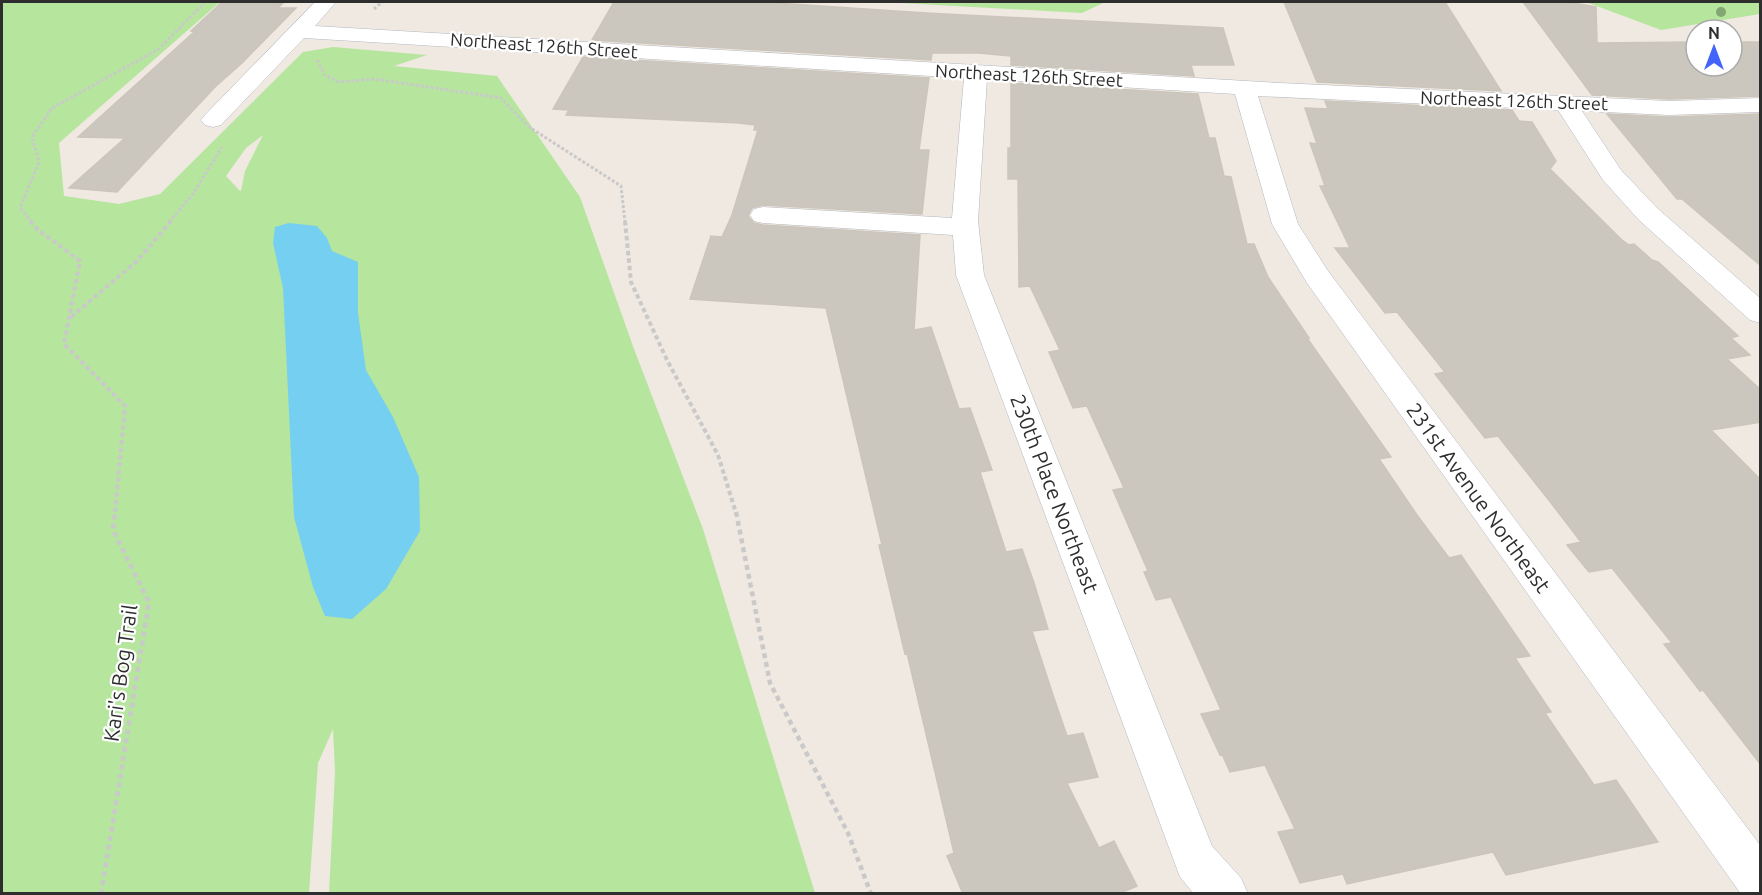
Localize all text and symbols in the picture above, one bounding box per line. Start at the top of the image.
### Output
north arrow [1684,18,1744,78]
text: N [1708,24,1720,42]
street label: Northeast 126th Street [450,28,639,62]
street label: Northeast 126th Street [935,60,1123,90]
street label: Northeast 126th Street [1420,87,1608,113]
street label: 230th Place Northeast [1006,391,1104,596]
street label: 231st Avenue Northeast [1402,398,1556,597]
street label: Kari's Bog Trail [98,603,142,743]

